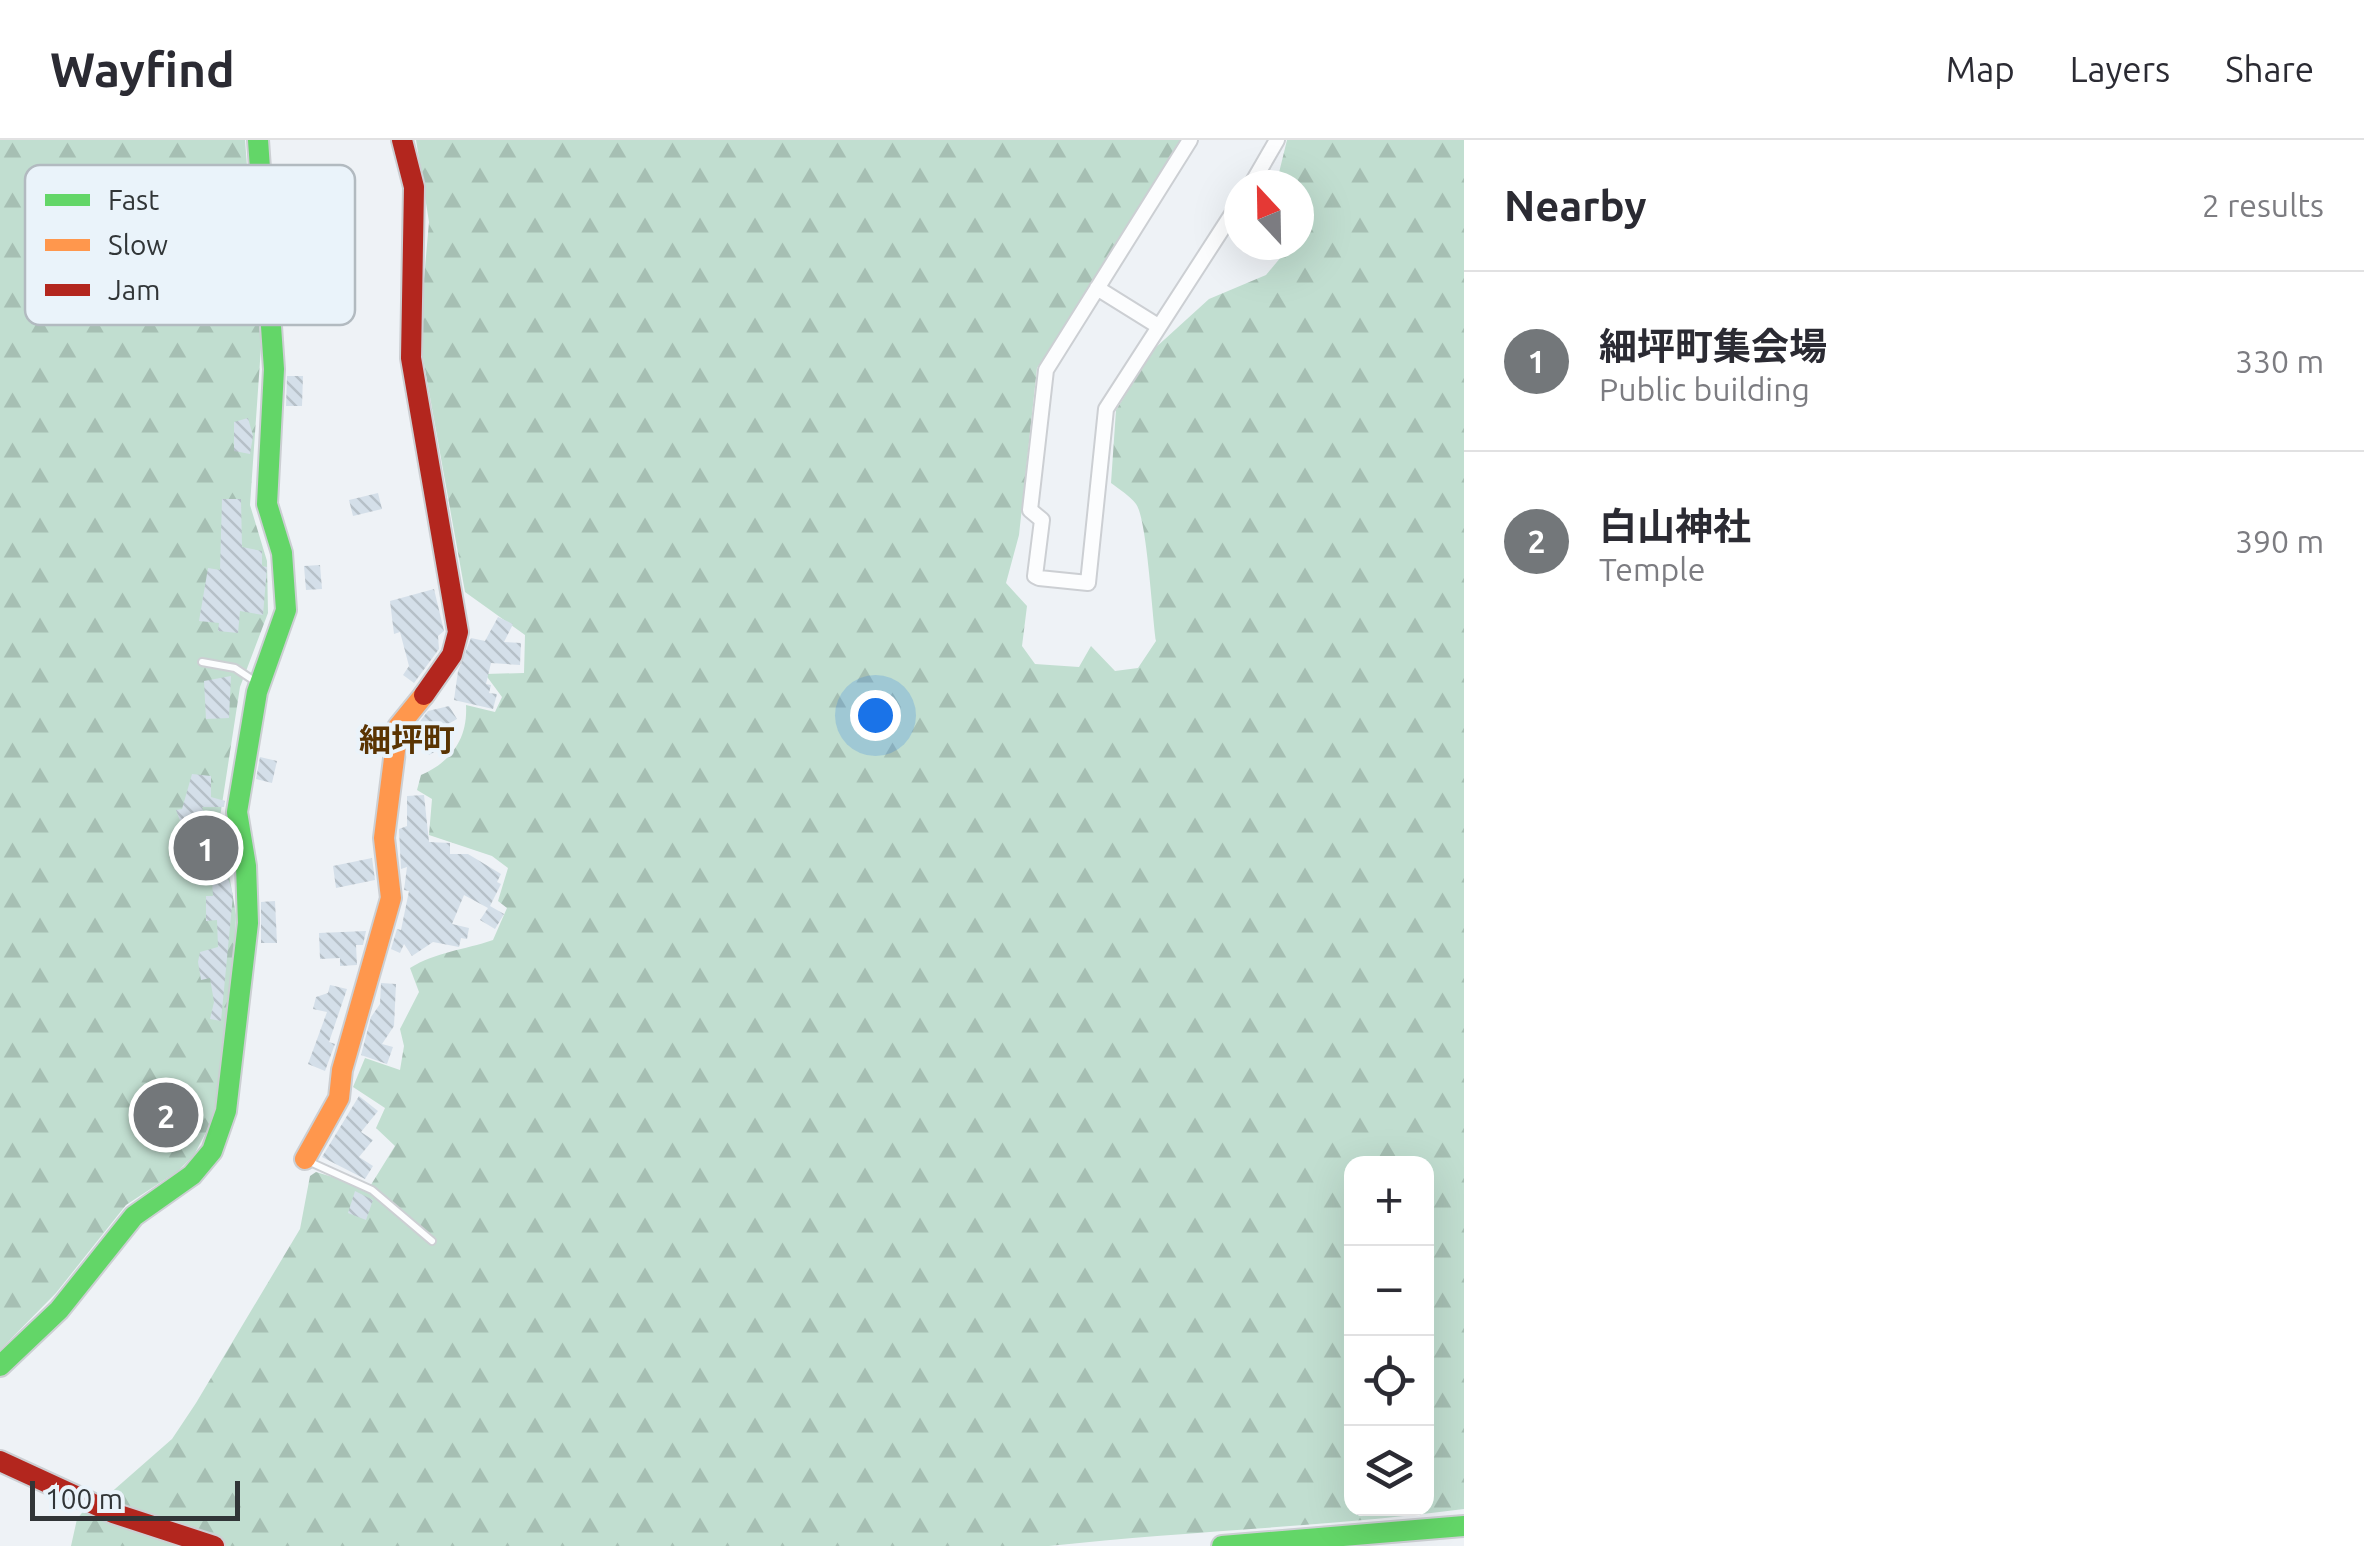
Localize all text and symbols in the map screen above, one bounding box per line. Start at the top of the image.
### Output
text: Wayfind [50,42,235,96]
text: Map [1946,49,2015,89]
text: Layers [2070,49,2170,89]
text: Share [2225,49,2314,89]
legend [25,165,355,325]
north arrow [1224,170,1314,260]
text: Nearby [1504,182,1647,229]
text: Fast [108,184,159,215]
text: 2 results [2202,187,2324,223]
text: Slow [108,229,168,260]
text: Jam [108,274,160,305]
text: 細坪町集会場 [1599,325,1827,367]
text: 1 [1527,343,1546,379]
text: 330 m [2235,343,2324,379]
text: Public building [1599,371,1810,407]
text: 白山神社 [1599,505,1751,547]
text: 2 [1527,523,1546,559]
text: 390 m [2235,523,2324,559]
text: Temple [1599,551,1705,587]
your location [850,690,901,741]
district label: 細坪町 [359,721,455,757]
pin: 1 [174,810,238,886]
pin: 2 [134,1078,198,1152]
map controls [1344,1156,1434,1516]
button: + [1344,1156,1434,1246]
button: − [1344,1246,1434,1336]
button: locate [1344,1336,1434,1426]
button: layers [1344,1426,1434,1516]
scale bar [30,1476,240,1520]
text: 100 m [45,1483,123,1514]

